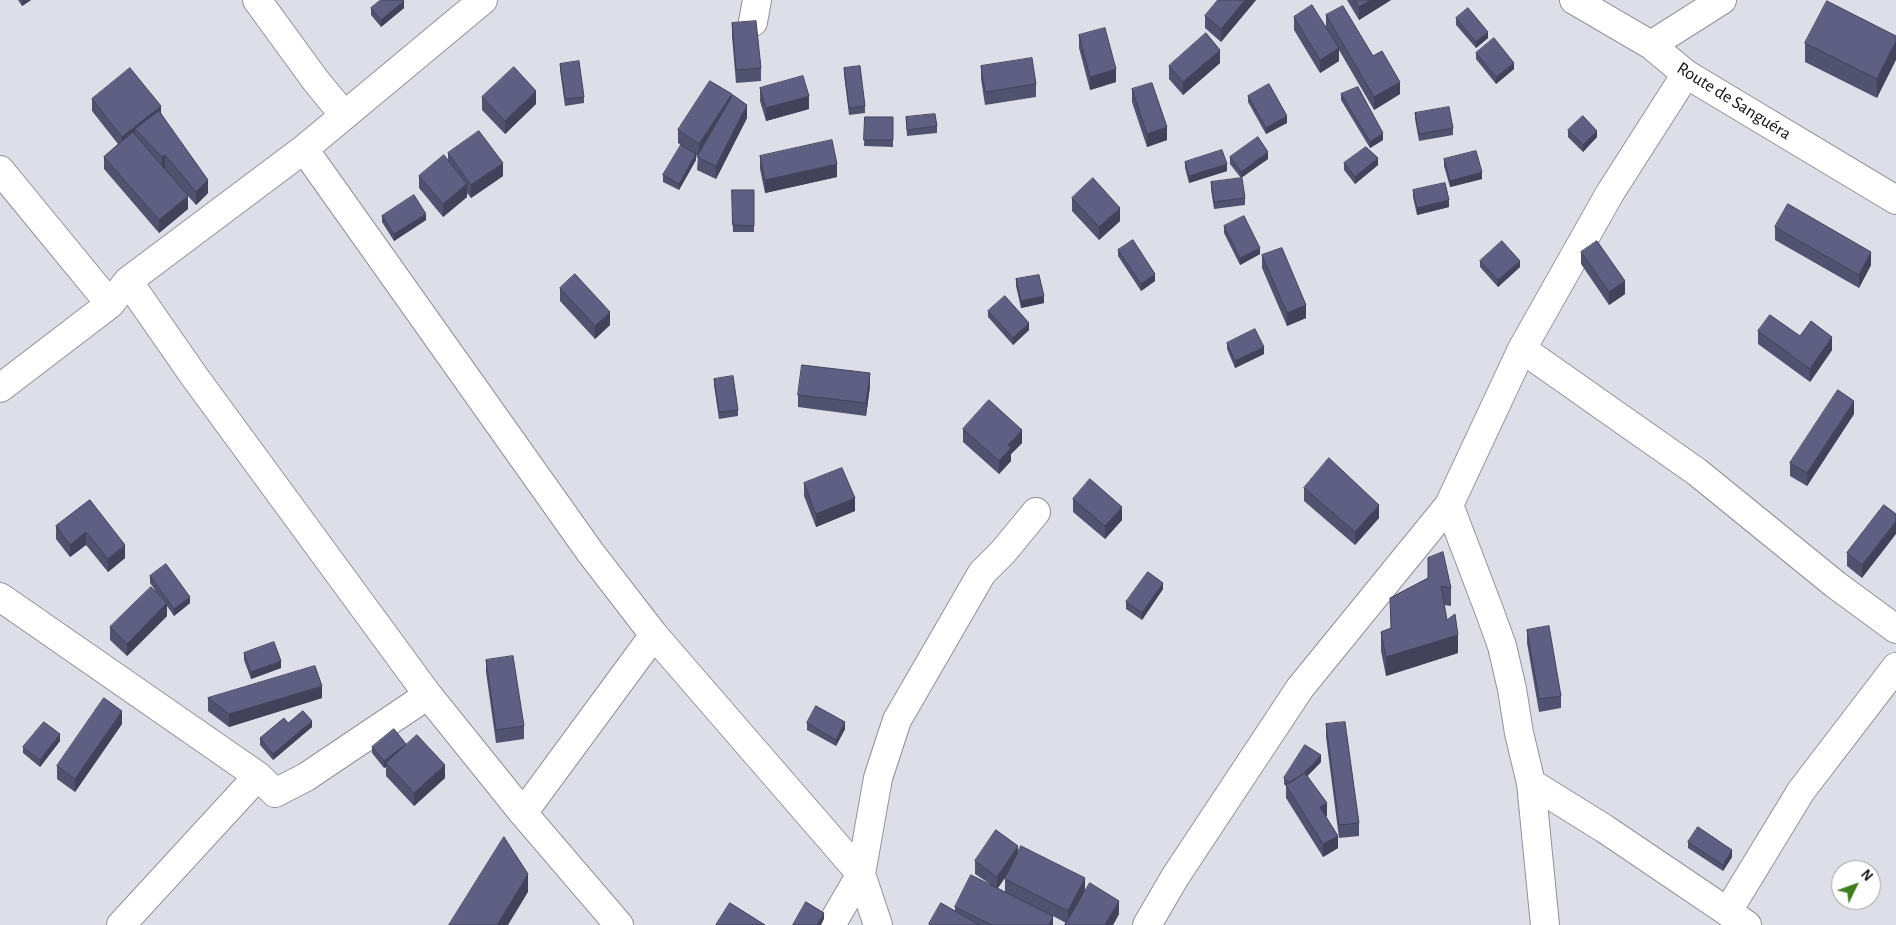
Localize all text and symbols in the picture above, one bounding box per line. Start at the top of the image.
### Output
street label: Route de Sanguéra [1673,57,1795,145]
north arrow [1831,860,1881,910]
text: N [1858,867,1875,884]

